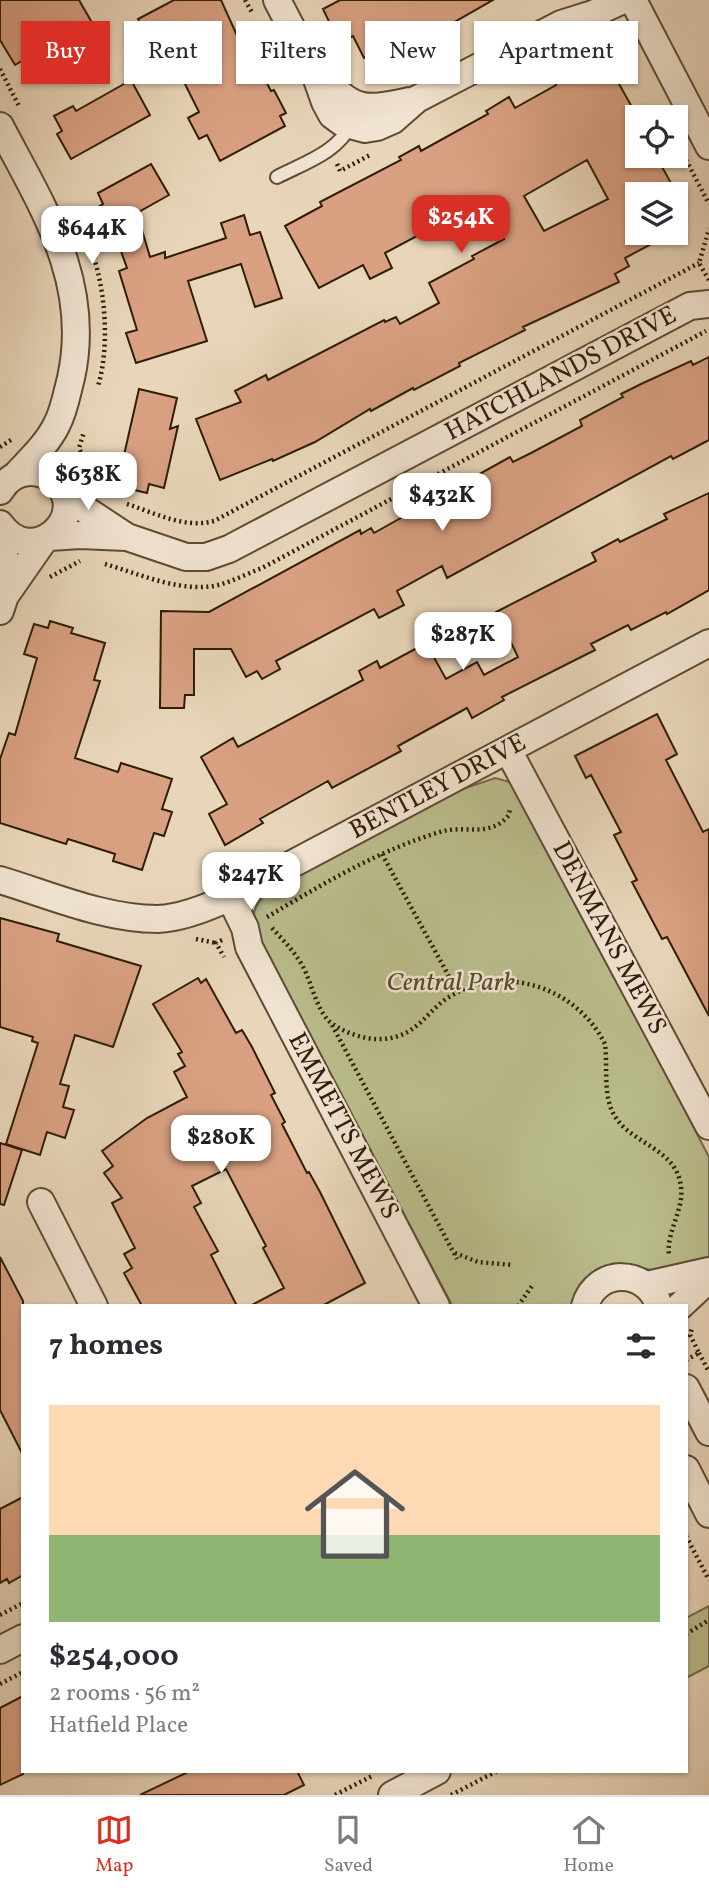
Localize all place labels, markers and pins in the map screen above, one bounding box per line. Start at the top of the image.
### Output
pin: $254K [412,196,510,255]
pin: $644K [43,206,141,266]
pin: $638K [39,452,137,512]
pin: $432K [393,474,491,533]
pin: $287K [414,612,512,672]
pin: $247K [202,852,300,912]
pin: $280K [172,1116,270,1175]

